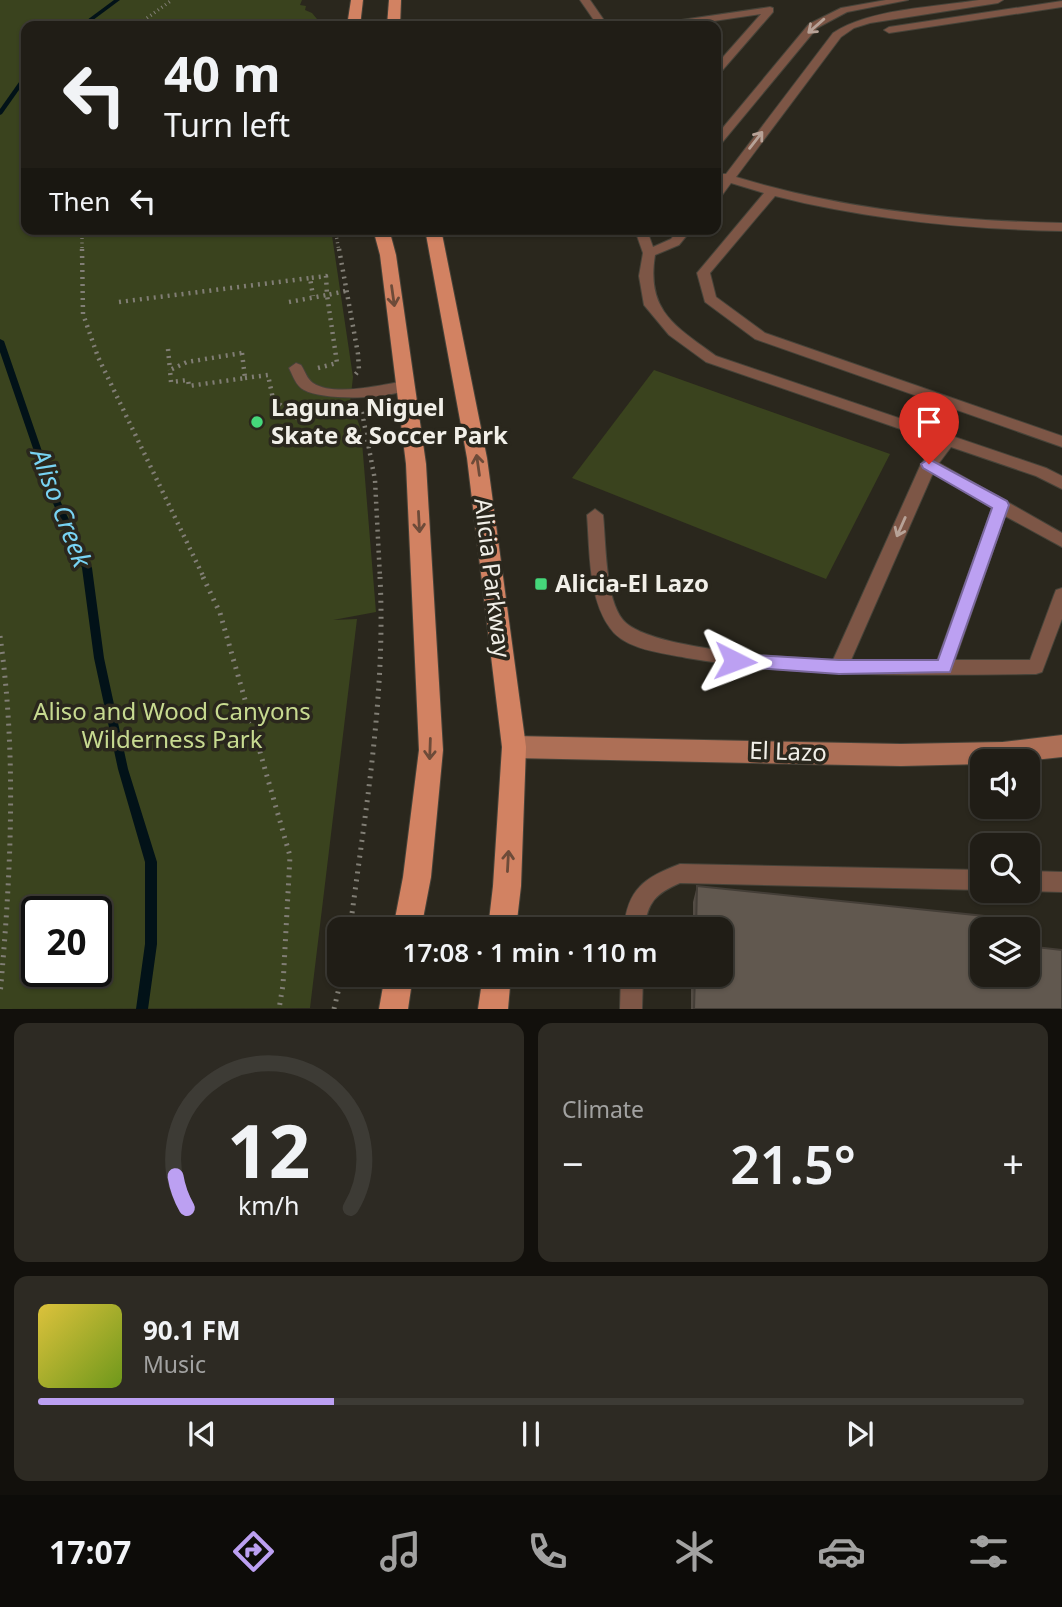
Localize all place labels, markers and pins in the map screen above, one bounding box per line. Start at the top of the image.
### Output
place label: Laguna Niguel Skate & Soccer Park [271,390,508,451]
pin [899,392,959,464]
marker: Laguna Niguel Skate & Soccer Park [249,414,265,430]
place label: Alicia-El Lazo [555,566,709,599]
marker: Alicia-El Lazo [533,576,549,592]

